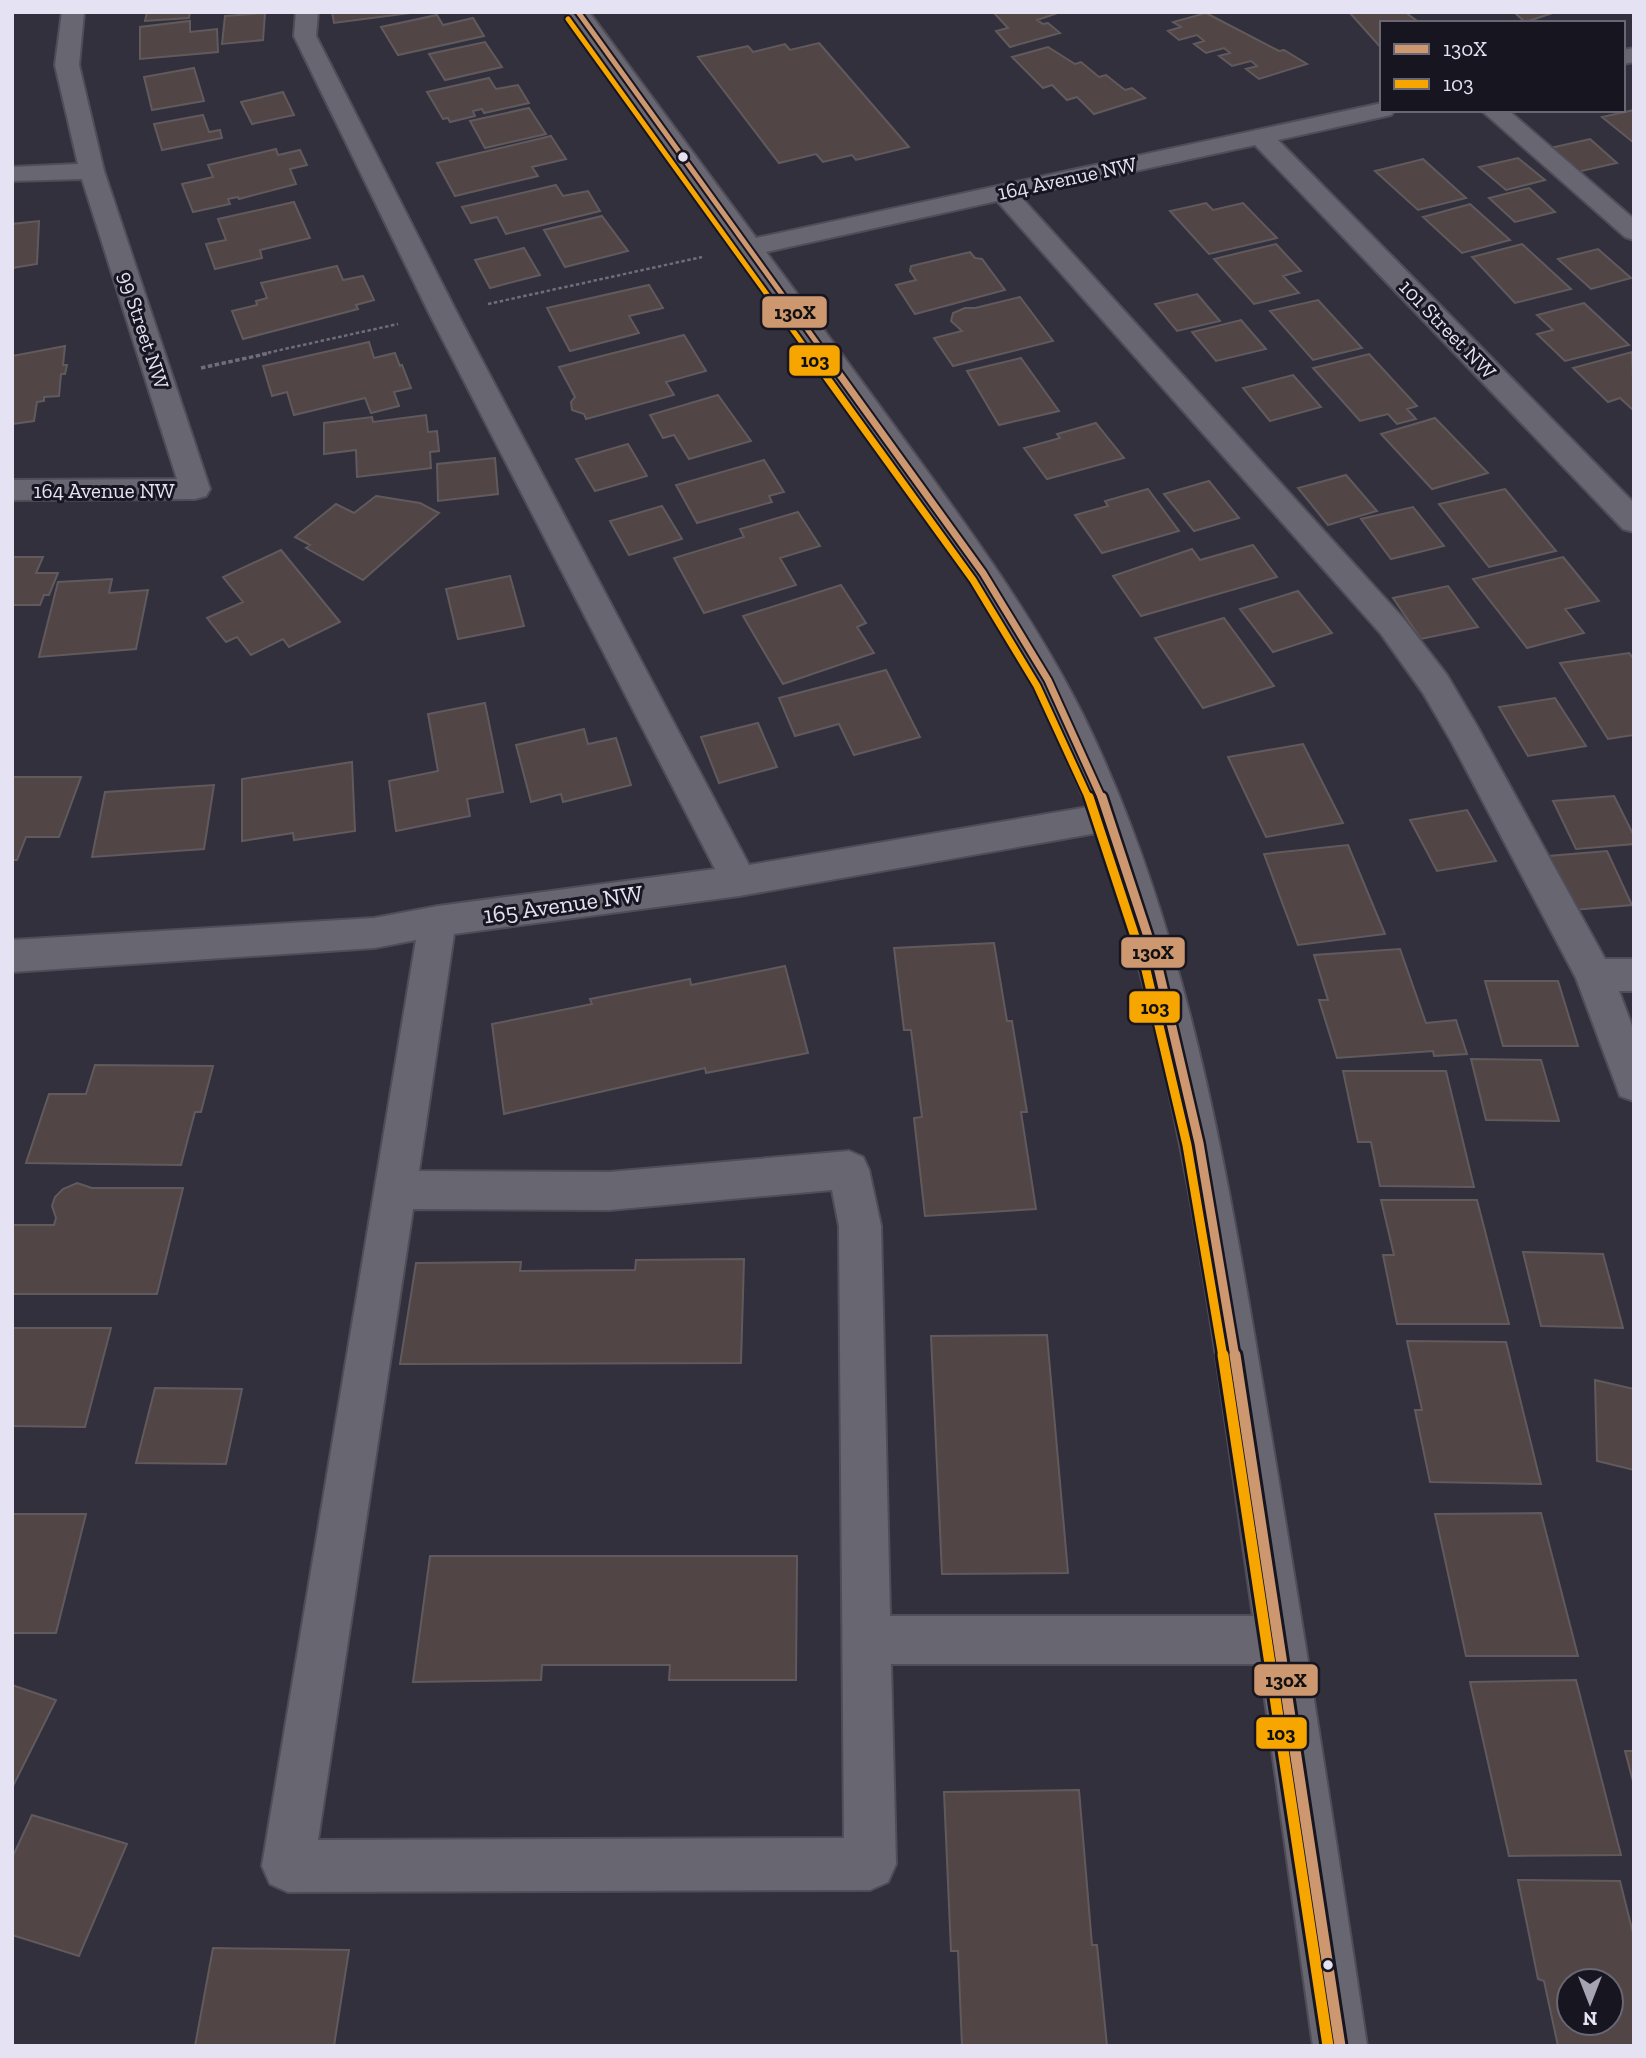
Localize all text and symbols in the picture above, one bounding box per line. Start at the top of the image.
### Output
legend [1380,21,1625,112]
text: 130X [1443,36,1487,61]
text: 103 [1443,71,1473,96]
unlabelled marker [676,150,690,164]
street label: 164 Avenue NW [995,151,1139,205]
street label: 99 Street NW [113,268,175,392]
street label: 101 Street NW [1394,274,1502,384]
line badge: 130X [761,295,828,329]
text: 130X [774,301,816,324]
line badge: 103 [788,344,841,377]
text: 103 [801,349,829,372]
street label: 164 Avenue NW [33,478,175,503]
street label: 165 Avenue NW [481,878,645,930]
line badge: 130X [1120,936,1186,969]
text: 130X [1132,941,1174,964]
line badge: 103 [1128,990,1181,1024]
text: 103 [1141,996,1169,1019]
line badge: 130X [1253,1663,1319,1697]
text: 130X [1265,1669,1307,1692]
line badge: 103 [1255,1716,1308,1750]
text: 103 [1267,1722,1295,1745]
unlabelled marker [1321,1958,1335,1972]
north arrow [1555,1967,1625,2037]
text: N [1583,2007,1597,2030]

